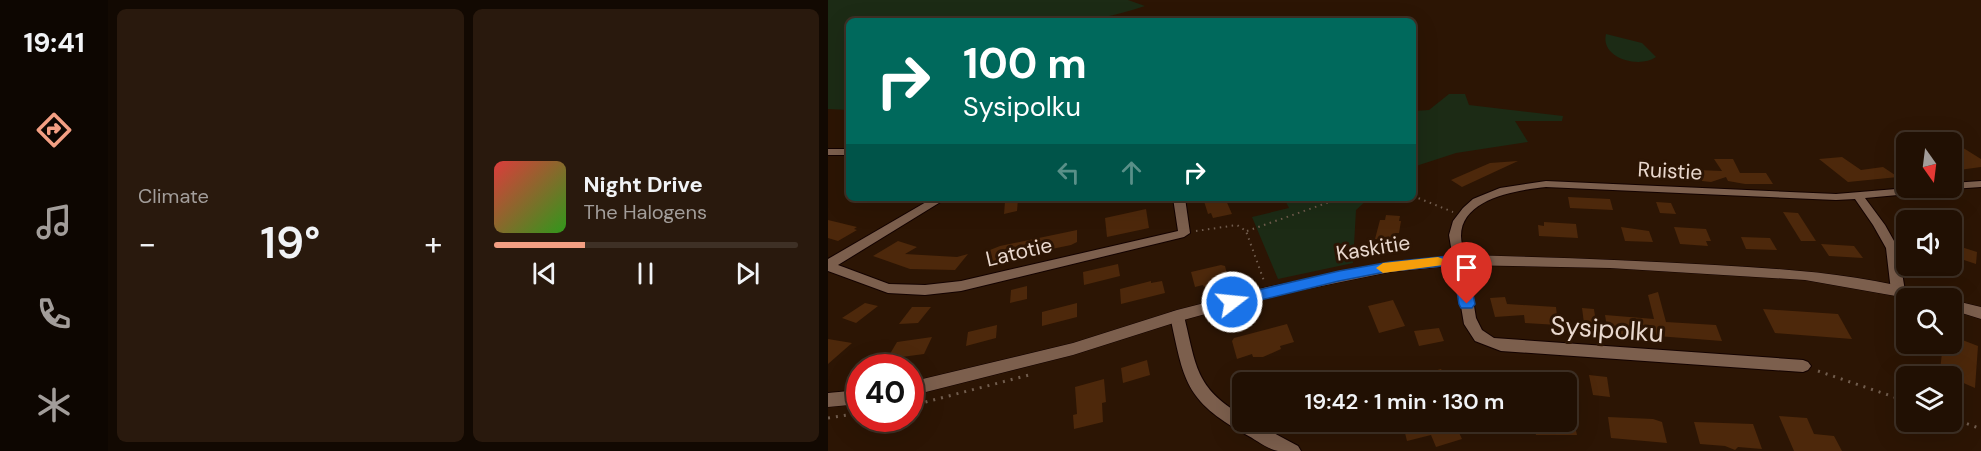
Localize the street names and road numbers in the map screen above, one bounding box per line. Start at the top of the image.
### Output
street label: Ruistie [1637,155,1703,187]
street label: Kaskitie [1334,228,1412,268]
street label: Latotie [983,231,1055,273]
street label: Sysipolku [1549,308,1665,350]

